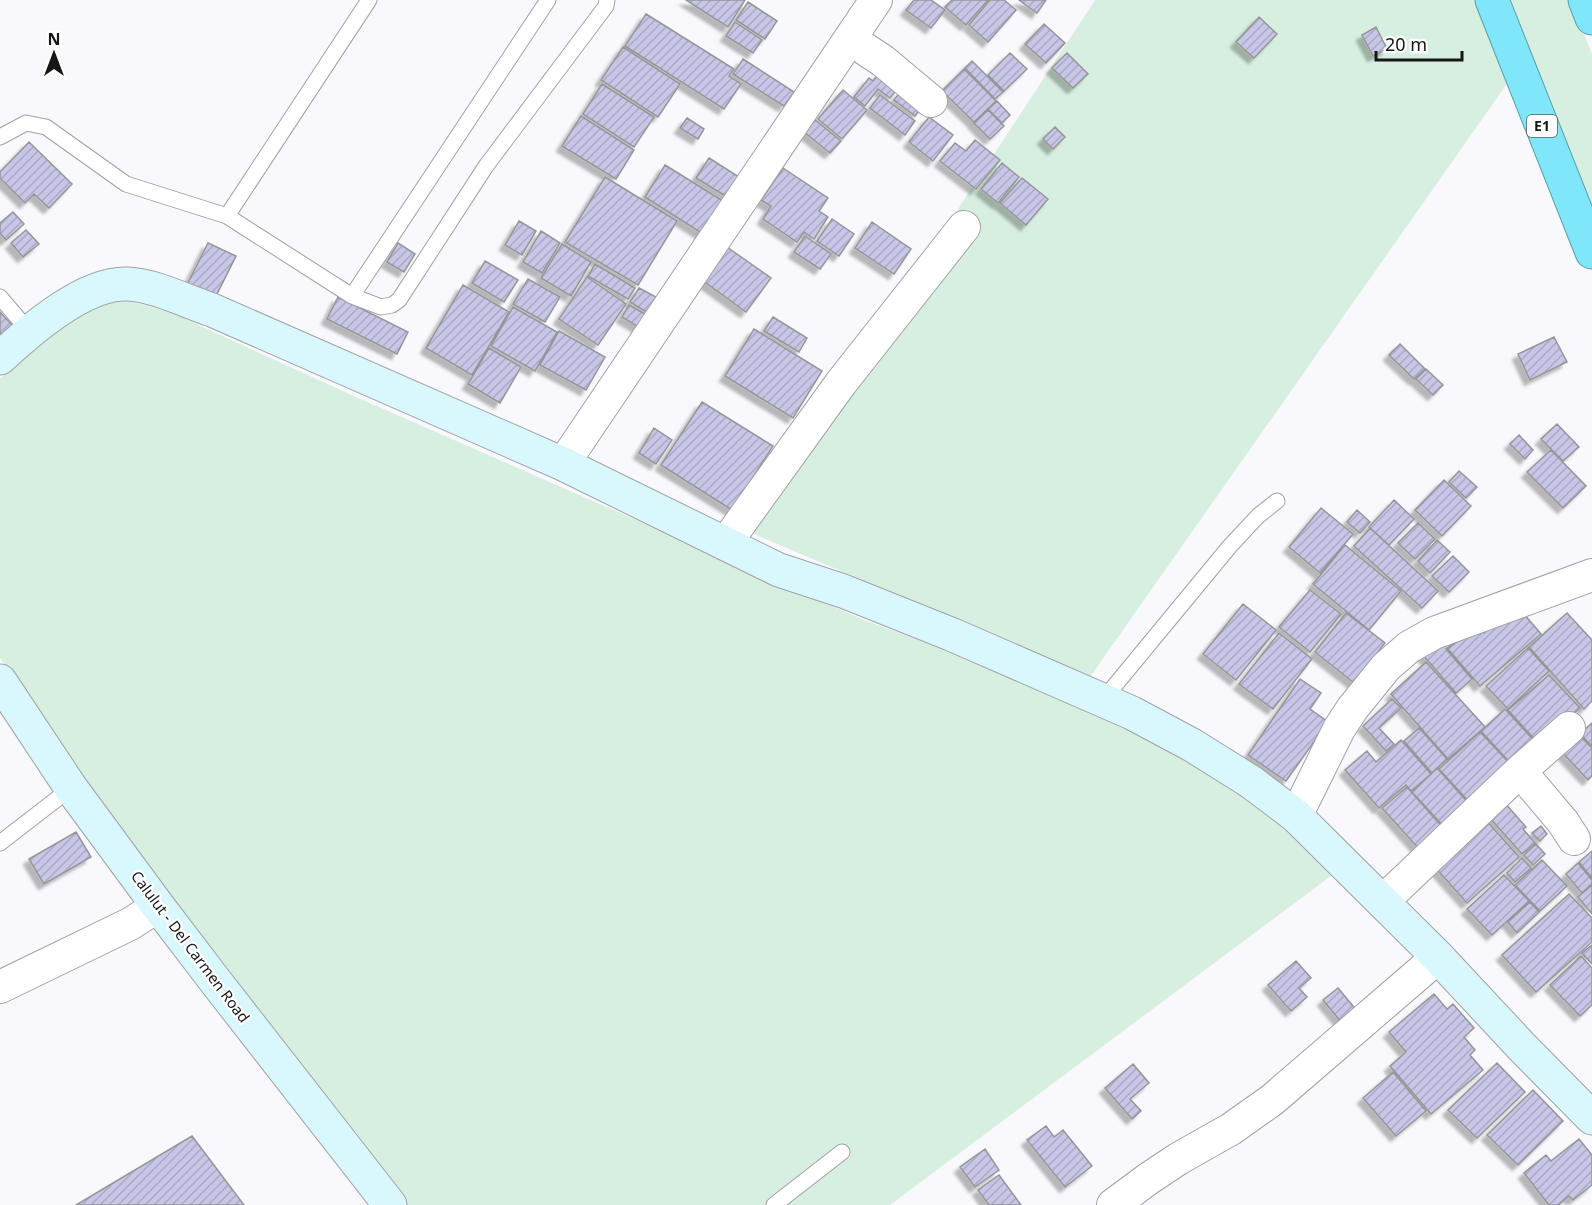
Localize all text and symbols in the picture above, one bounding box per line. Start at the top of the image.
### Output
north arrow [24,24,84,84]
scale bar [1376,24,1462,62]
text: N [47,28,61,50]
text: 20 m [1385,32,1427,56]
road number: E1 [1527,115,1557,137]
street label: Calulut - Del Carmen Road [127,866,255,1026]

